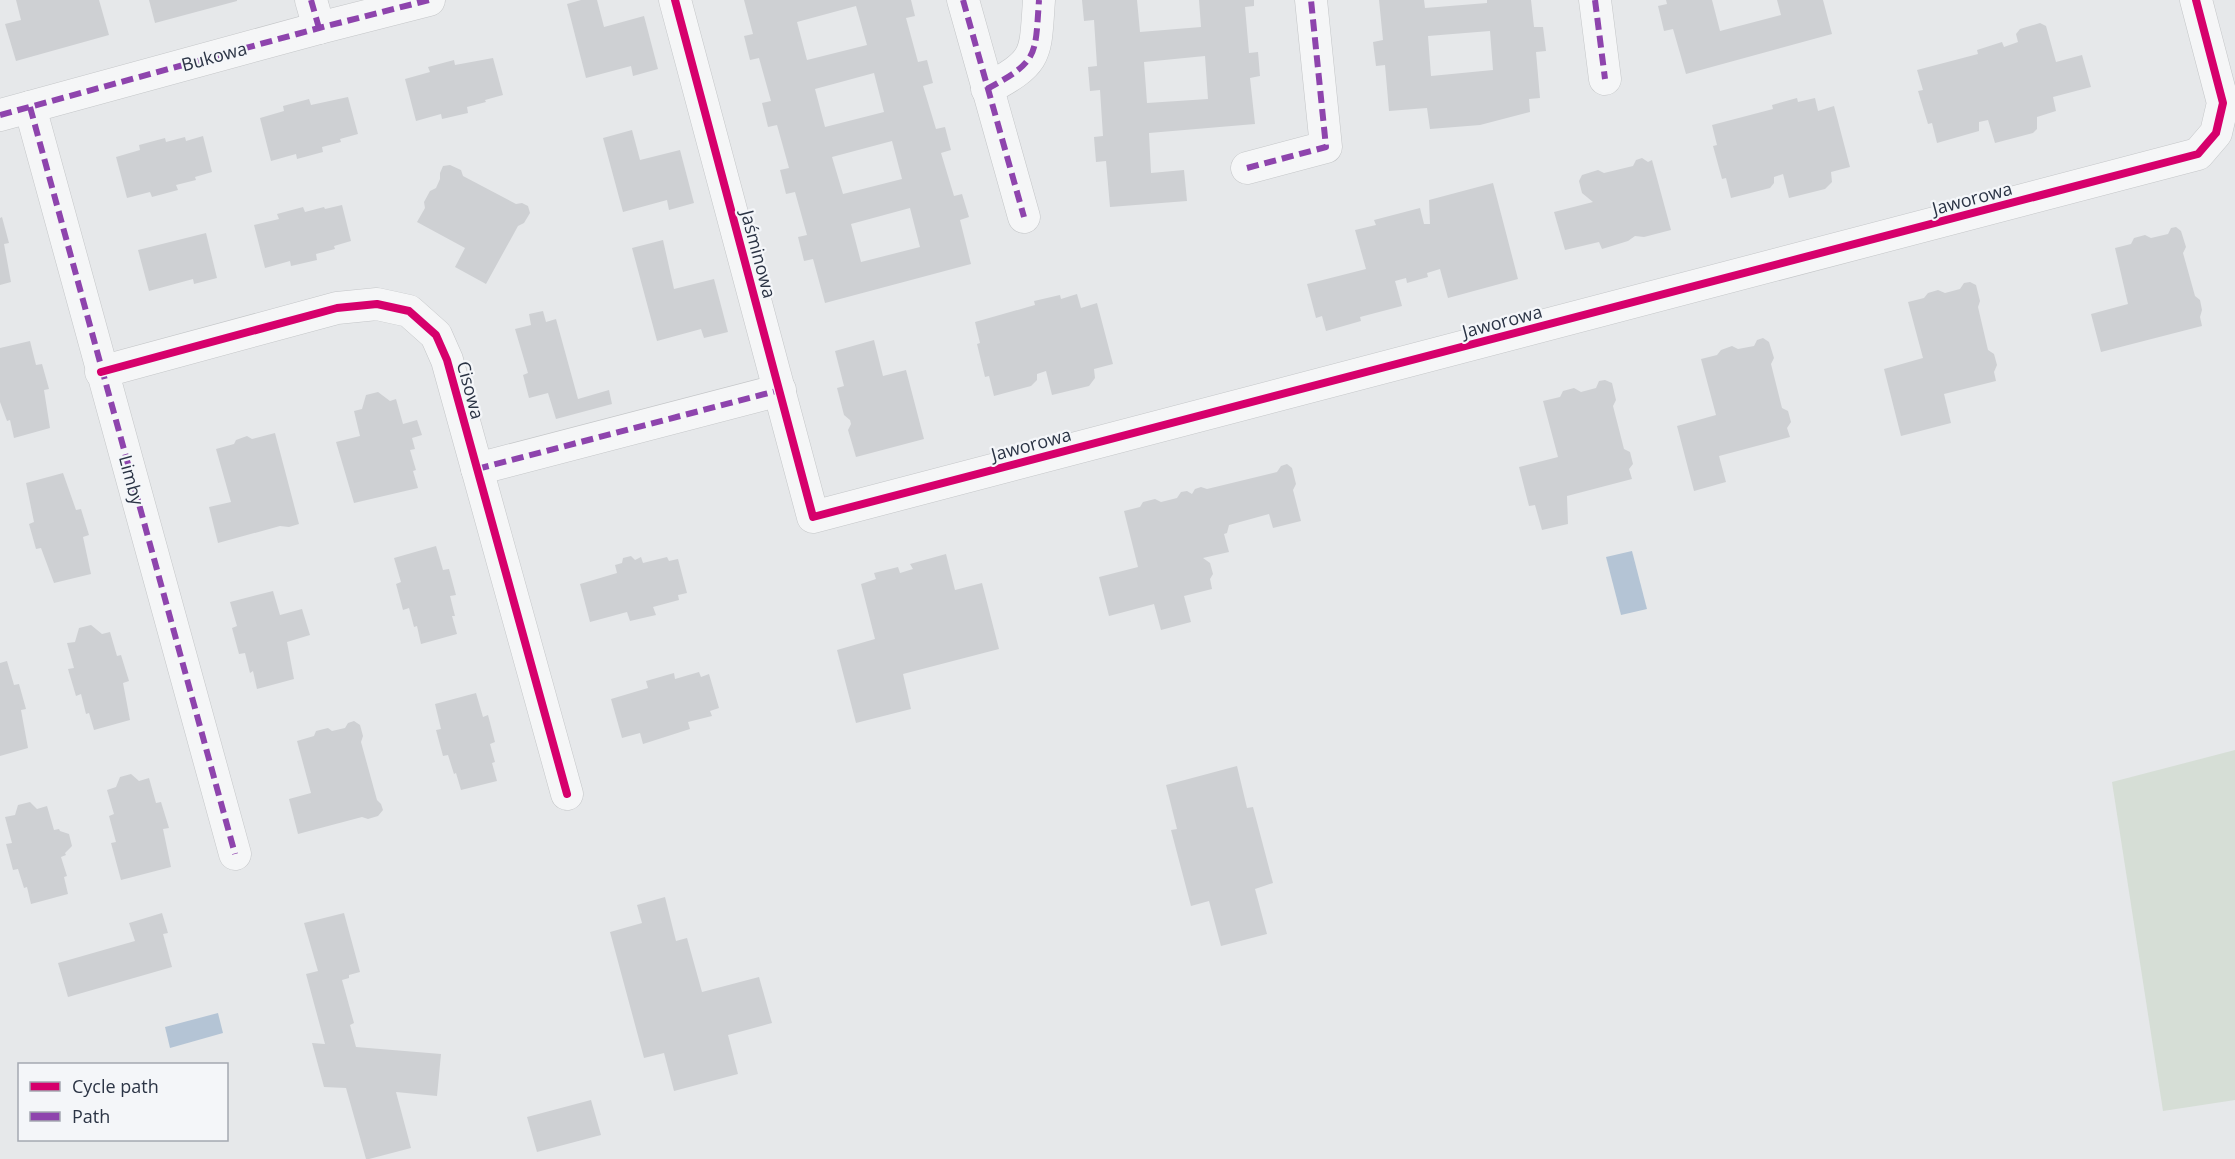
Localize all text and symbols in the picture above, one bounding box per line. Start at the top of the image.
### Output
street label: Bukowa [179,36,249,76]
street label: Jaworowa [1927,176,2015,221]
street label: Jaśminowa [735,205,782,301]
street label: Jaworowa [1457,299,1545,344]
street label: Cisowa [452,358,490,422]
street label: Jaworowa [986,422,1074,467]
street label: Limby [114,452,150,509]
legend [18,1063,228,1141]
text: Cycle path [72,1074,159,1098]
text: Path [72,1104,110,1128]

